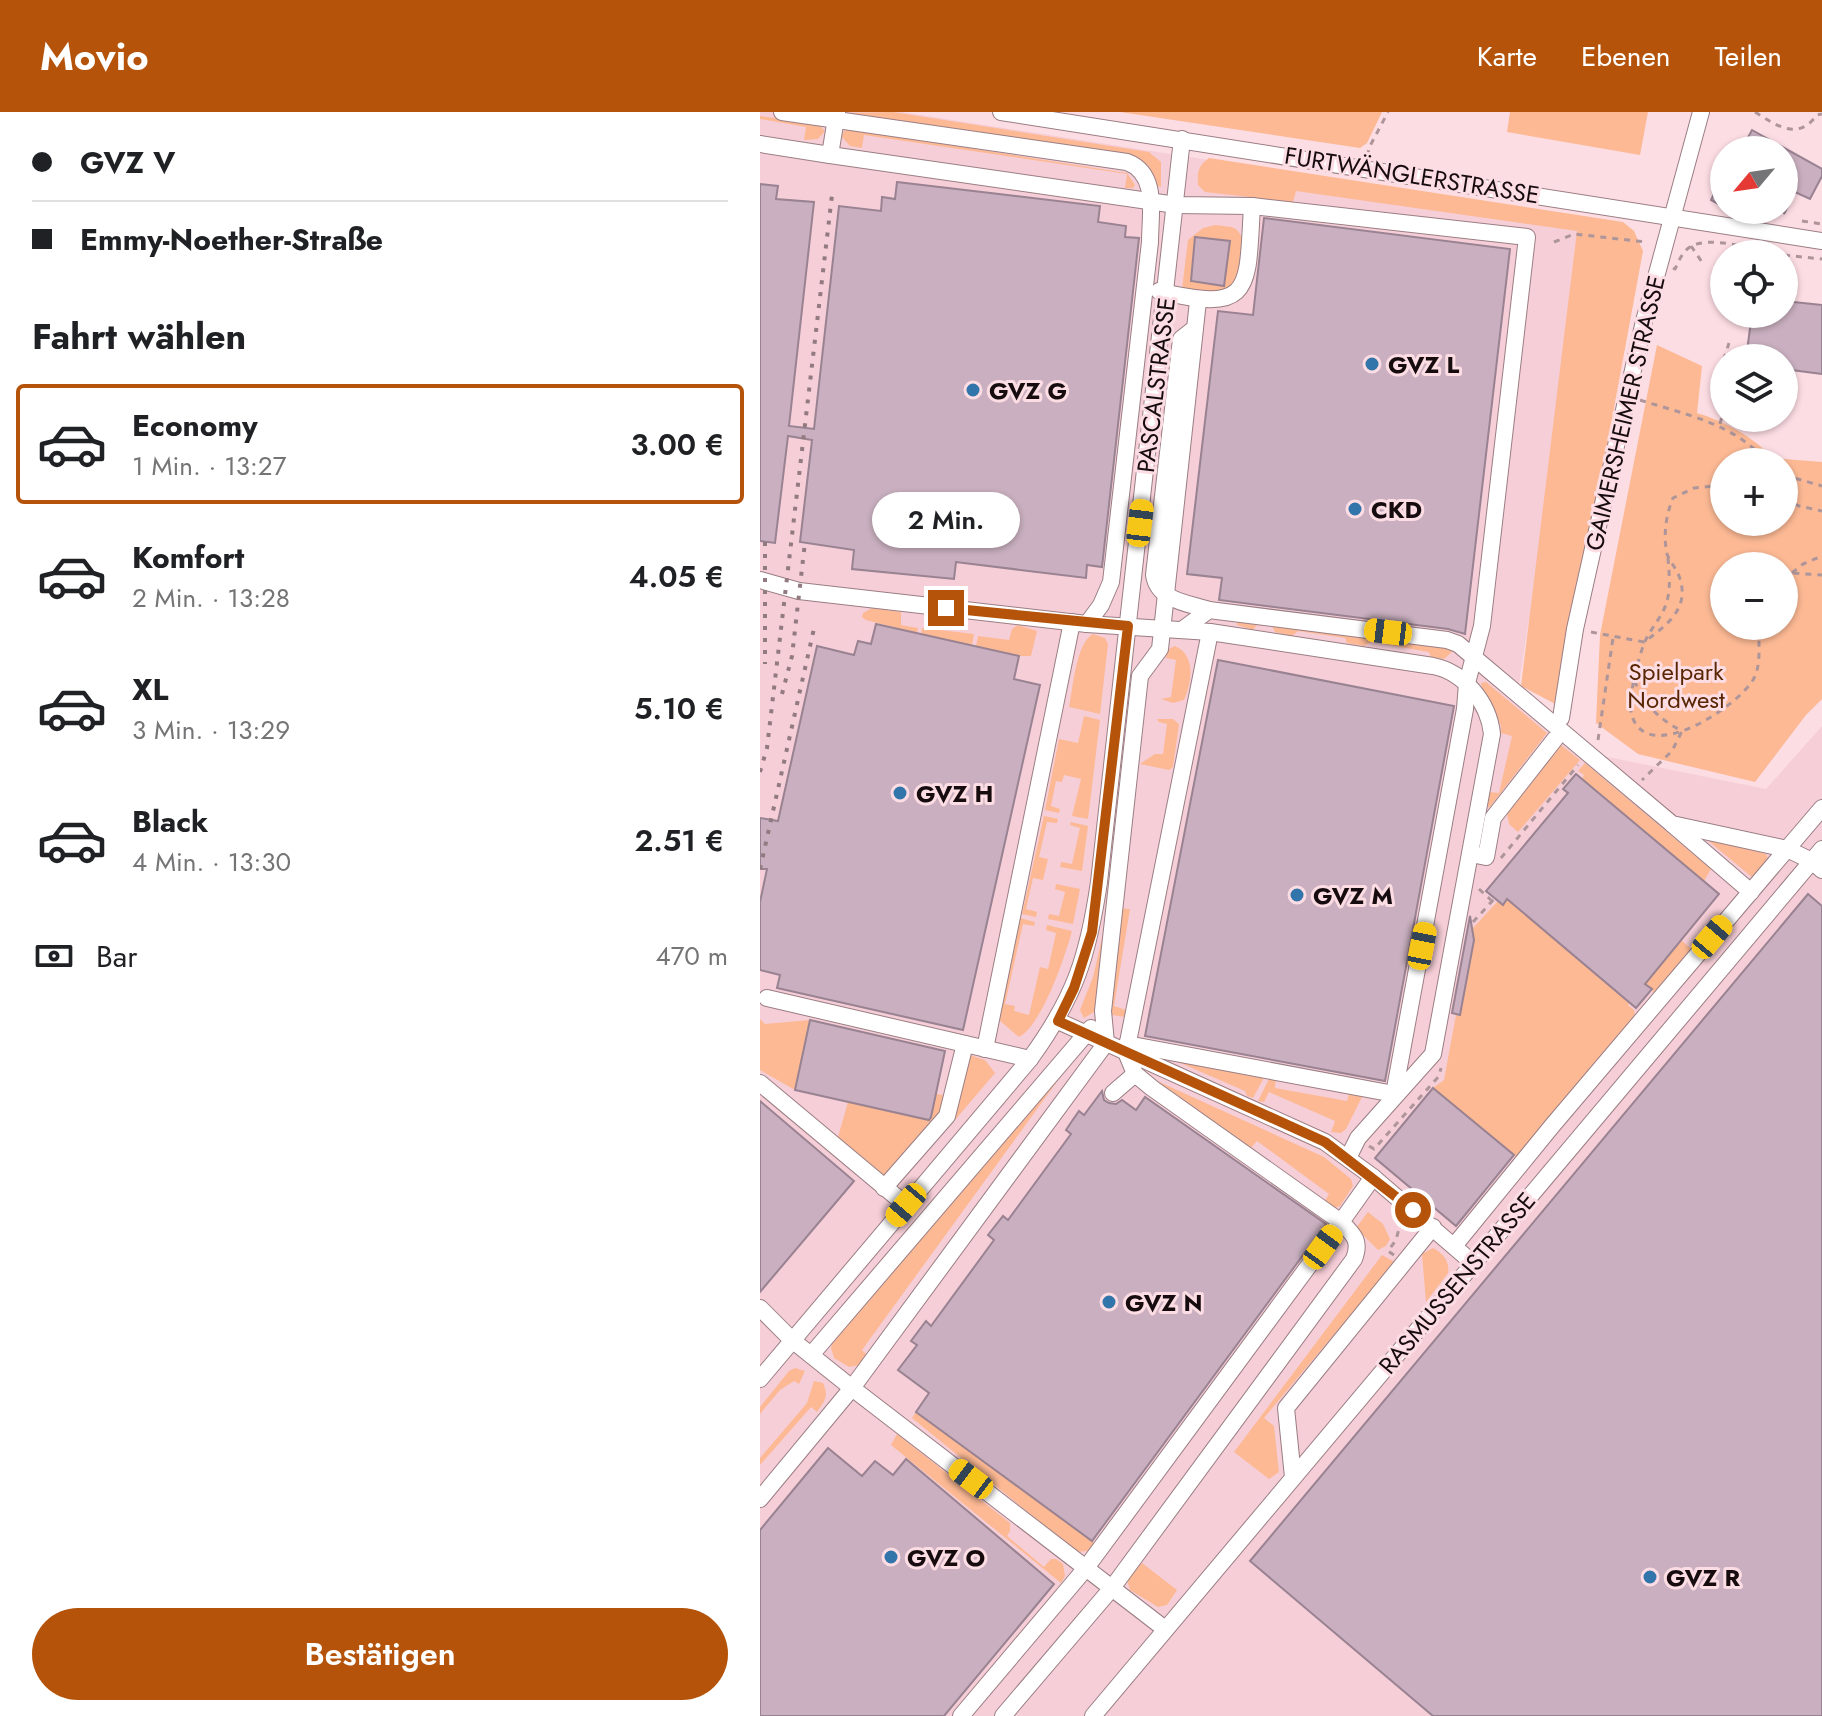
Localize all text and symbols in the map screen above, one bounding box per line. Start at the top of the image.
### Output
text: Movio [40,29,149,84]
text: Karte [1477,36,1537,77]
text: Ebenen [1581,36,1671,77]
text: Teilen [1715,36,1782,77]
north arrow [1710,136,1798,224]
map controls [1710,136,1798,640]
street label: FURTWÄNGLERSTRASSE [1282,138,1542,212]
text: GVZ V [80,141,175,184]
text: Emmy-Noether-Straße [80,218,383,261]
button: locate [1710,240,1798,328]
street label: GAIMERSHEIMER STRASSE [1576,272,1674,554]
street label: PASCALSTRASSE [1128,295,1184,475]
text: Fahrt wählen [32,310,246,362]
button: layers [1710,344,1798,432]
place label: GVZ L [1388,347,1460,382]
marker: GVZ L [1363,355,1381,373]
place label: GVZ G [989,373,1067,408]
marker: GVZ G [964,381,982,399]
text: Economy [132,404,258,447]
icon: car [36,408,108,480]
text: 3.00 € [631,423,724,466]
text: 1 Min. · 13:27 [132,447,286,485]
button: + [1710,448,1798,536]
callout: 2 Min. [872,492,1020,548]
place label: CKD [1371,492,1422,527]
car [1125,498,1155,548]
marker: CKD [1346,500,1364,518]
text: 2 Min. [908,501,984,539]
text: Komfort [132,536,244,579]
icon: car [36,540,108,612]
button: − [1710,552,1798,640]
text: 4.05 € [629,555,724,598]
text: 2 Min. · 13:28 [132,579,290,617]
route end [928,590,964,626]
car [1363,617,1413,647]
park label: Spielpark Nordwest [1627,654,1725,717]
text: XL [132,668,168,711]
icon: car [36,672,108,744]
text: 5.10 € [634,687,724,730]
text: 3 Min. · 13:29 [132,711,290,749]
place label: GVZ H [916,776,993,811]
marker: GVZ H [891,784,909,802]
text: Black [132,800,208,843]
icon: car [36,804,108,876]
text: 2.51 € [634,819,724,862]
text: 4 Min. · 13:30 [132,843,291,881]
place label: GVZ M [1313,878,1393,913]
marker: GVZ M [1288,886,1306,904]
car [1687,911,1737,963]
car [1406,920,1438,972]
icon: cash [32,934,76,978]
text: Bar [96,935,137,978]
text: 470 m [656,937,728,975]
car [881,1179,931,1231]
street label: RASMUSSENSTRASSE [1370,1184,1544,1382]
route start [1395,1192,1431,1228]
car [1299,1221,1347,1273]
place label: GVZ N [1125,1285,1203,1320]
marker: GVZ N [1100,1293,1118,1311]
car [945,1455,997,1503]
place label: GVZ O [907,1540,985,1575]
marker: GVZ O [882,1548,900,1566]
place label: GVZ R [1666,1560,1741,1595]
marker: GVZ R [1641,1568,1659,1586]
button: Bestätigen [32,1608,728,1700]

